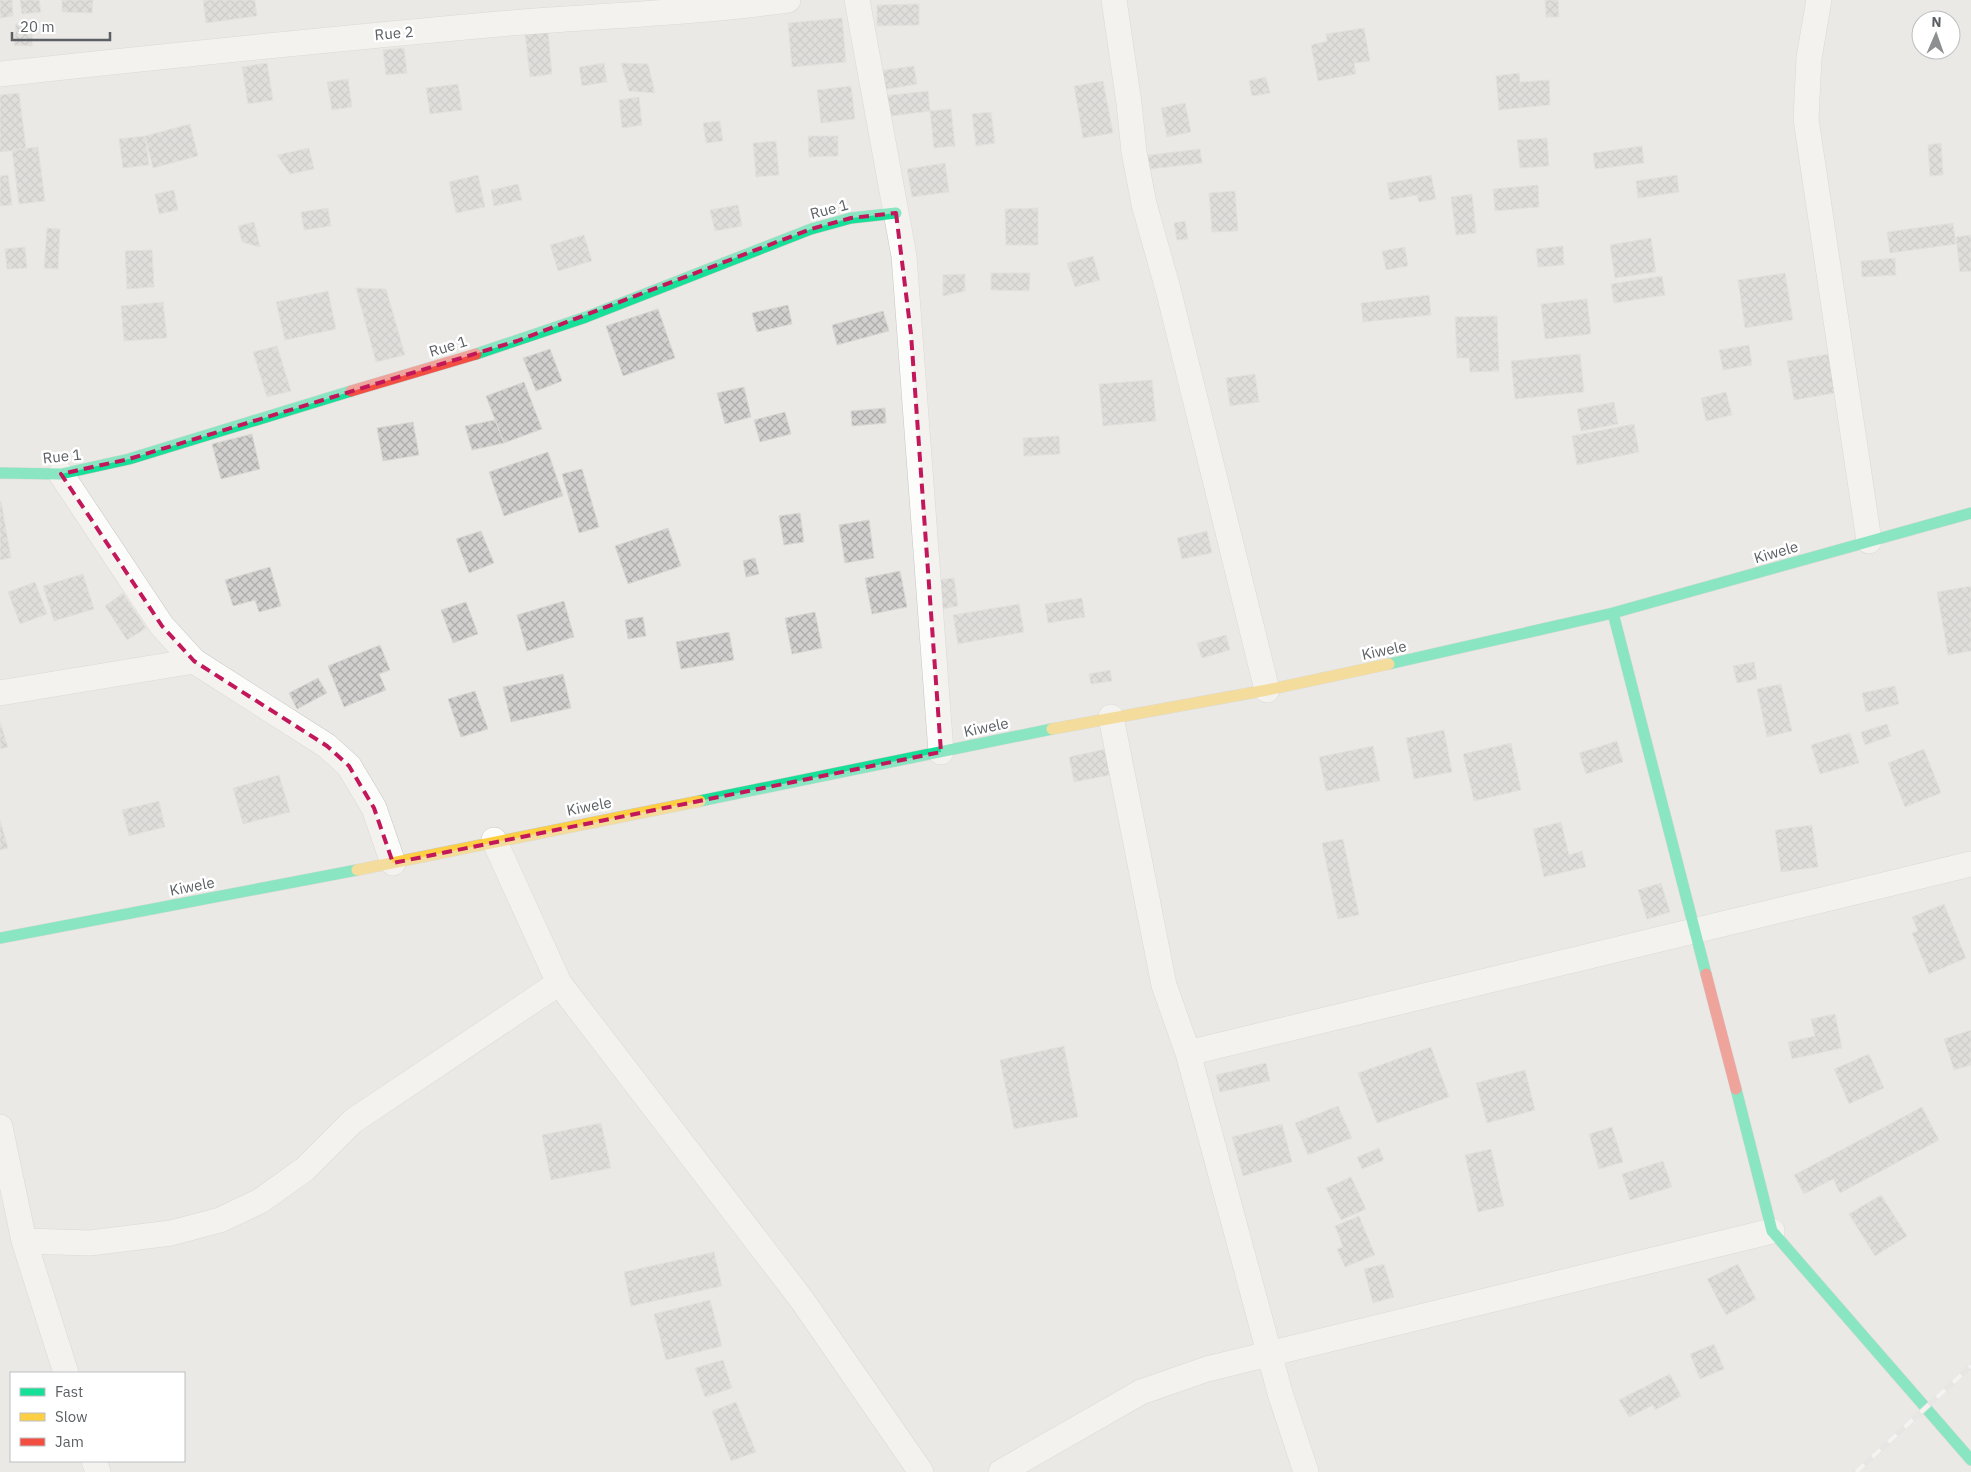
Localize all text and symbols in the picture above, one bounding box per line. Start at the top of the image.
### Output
scale bar [12,10,110,42]
north arrow [1911,10,1961,60]
text: N [1931,13,1942,31]
text: 20 m [20,17,55,36]
street label: Rue 2 [374,22,414,44]
street label: Rue 1 [808,195,850,223]
street label: Rue 1 [427,331,469,361]
street label: Rue 1 [42,445,82,467]
street label: Kiwele [1752,537,1800,567]
street label: Kiwele [1360,636,1408,664]
street label: Kiwele [962,713,1010,741]
street label: Kiwele [565,792,613,820]
street label: Kiwele [168,872,216,900]
legend [10,1372,185,1462]
text: Fast [55,1382,83,1401]
text: Slow [55,1407,88,1426]
text: Jam [55,1432,84,1451]

